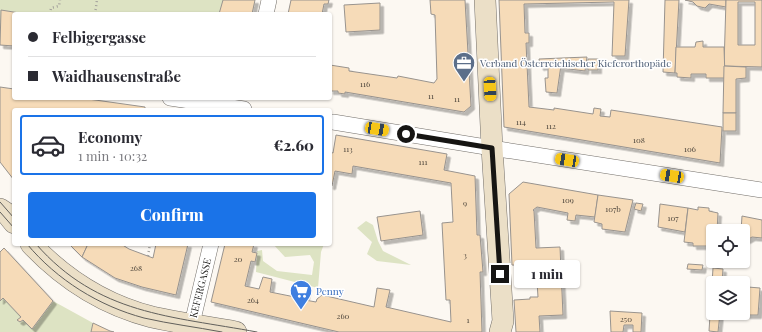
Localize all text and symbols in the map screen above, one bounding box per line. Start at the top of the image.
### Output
text: Felbigergasse [52,27,146,47]
office icon: Verband Österreichischer Kieferorthopäde [451,50,477,83]
place label: Verband Österreichischer Kieferorthopäde [479,56,671,70]
text: Waidhausenstraße [52,66,181,86]
car [483,77,497,101]
house number: 116 [360,78,370,89]
house number: 11 [428,90,434,101]
house number: 11 [454,93,460,104]
house number: 114 [516,116,526,127]
house number: 112 [546,120,556,131]
car [364,121,390,137]
route start [397,125,415,143]
icon: car [30,127,66,163]
text: Economy [78,127,142,147]
house number: 108 [633,134,645,145]
text: €2.60 [273,135,314,155]
house number: 113 [343,143,353,154]
house number: 106 [684,143,696,154]
text: 1 min · 10:32 [78,147,147,164]
car [554,152,580,168]
house number: 111 [419,156,427,167]
car [659,168,685,184]
button: Confirm [28,192,316,238]
house number: 109 [562,194,574,205]
house number: 9 [463,197,467,208]
house number: 107b [605,203,621,214]
house number: 107 [667,212,679,223]
map controls [706,224,750,320]
button: locate [706,224,750,268]
house number: 3 [463,249,467,260]
house number: 20 [234,253,243,264]
street label: KEFERGASSE [186,257,214,319]
callout: 1 min [514,260,580,288]
house number: 268 [130,262,142,273]
route end [491,265,509,283]
text: 1 min [531,265,563,282]
button: layers [706,276,750,320]
supermarket icon: Penny [288,278,314,311]
place label: Penny [316,284,344,298]
house number: 264 [247,294,259,305]
house number: 260 [337,310,350,321]
house number: 250 [620,313,632,324]
house number: 1 [467,314,470,325]

